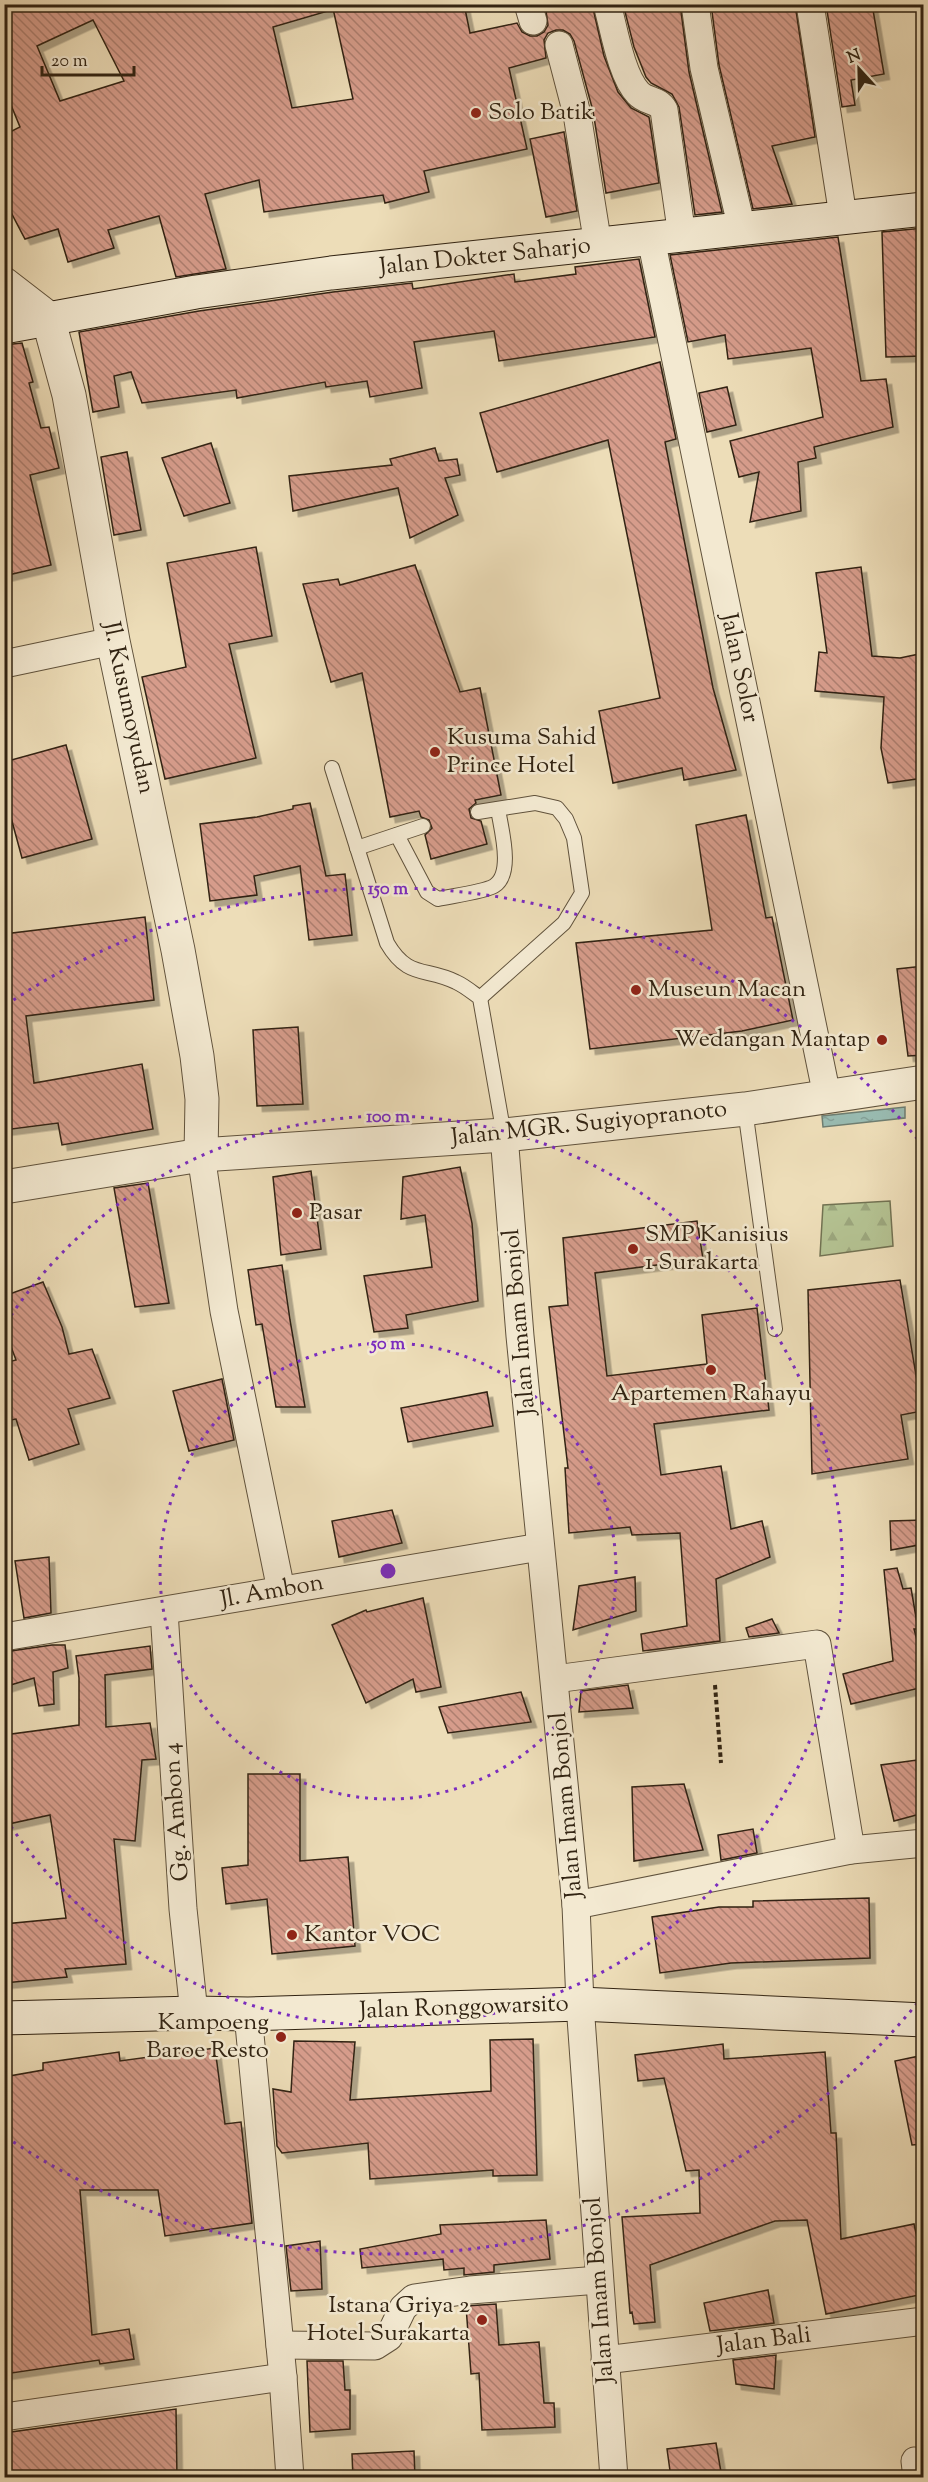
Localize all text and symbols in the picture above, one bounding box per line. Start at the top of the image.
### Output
scale bar [42,39,134,77]
north arrow [829,39,889,99]
text: N [844,44,865,70]
text: 20 m [51,49,88,75]
place label: Solo Batik [488,96,594,130]
marker: Solo Batik [469,106,483,120]
street label: Jalan Dokter Saharjo [376,229,592,285]
street label: Jalan Solor [710,608,767,726]
street label: Jl. Kusumoyudan [93,617,163,797]
place label: Kusuma Sahid Prince Hotel [447,721,597,783]
marker: Kusuma Sahid Prince Hotel [428,745,442,759]
text: 150 m [368,877,408,903]
place label: Museun Macan [648,973,806,1007]
marker: Museun Macan [629,983,643,997]
place label: Wedangan Mantap [674,1023,870,1057]
marker: Wedangan Mantap [875,1033,889,1047]
street label: Jalan MGR. Sugiyopranoto [447,1093,729,1156]
text: 100 m [366,1105,410,1131]
place label: Pasar [309,1196,362,1230]
marker: Pasar [290,1206,304,1220]
place label: SMP Kanisius 1 Surakarta [645,1218,789,1280]
street label: Jalan Imam Bonjol [495,1227,545,1419]
marker: SMP Kanisius 1 Surakarta [626,1242,640,1256]
text: 50 m [369,1332,405,1358]
marker: Apartemen Rahayu [704,1363,718,1377]
place label: Apartemen Rahayu [611,1377,812,1411]
centre of rings [378,1561,398,1581]
street label: Jl. Ambon [216,1566,326,1618]
street label: Jalan Imam Bonjol [542,1710,592,1902]
street label: Gg. Ambon 4 [155,1741,199,1883]
place label: Kantor VOC [304,1918,440,1952]
marker: Kantor VOC [285,1928,299,1942]
street label: Jalan Ronggowarsito [357,1987,569,2029]
place label: Kampoeng Baroe Resto [146,2006,269,2068]
marker: Kampoeng Baroe Resto [274,2030,288,2044]
street label: Jalan Imam Bonjol [576,2195,624,2387]
place label: Istana Griya 2 Hotel Surakarta [307,2289,470,2351]
marker: Istana Griya 2 Hotel Surakarta [475,2313,489,2327]
street label: Jalan Bali [713,2318,813,2364]

